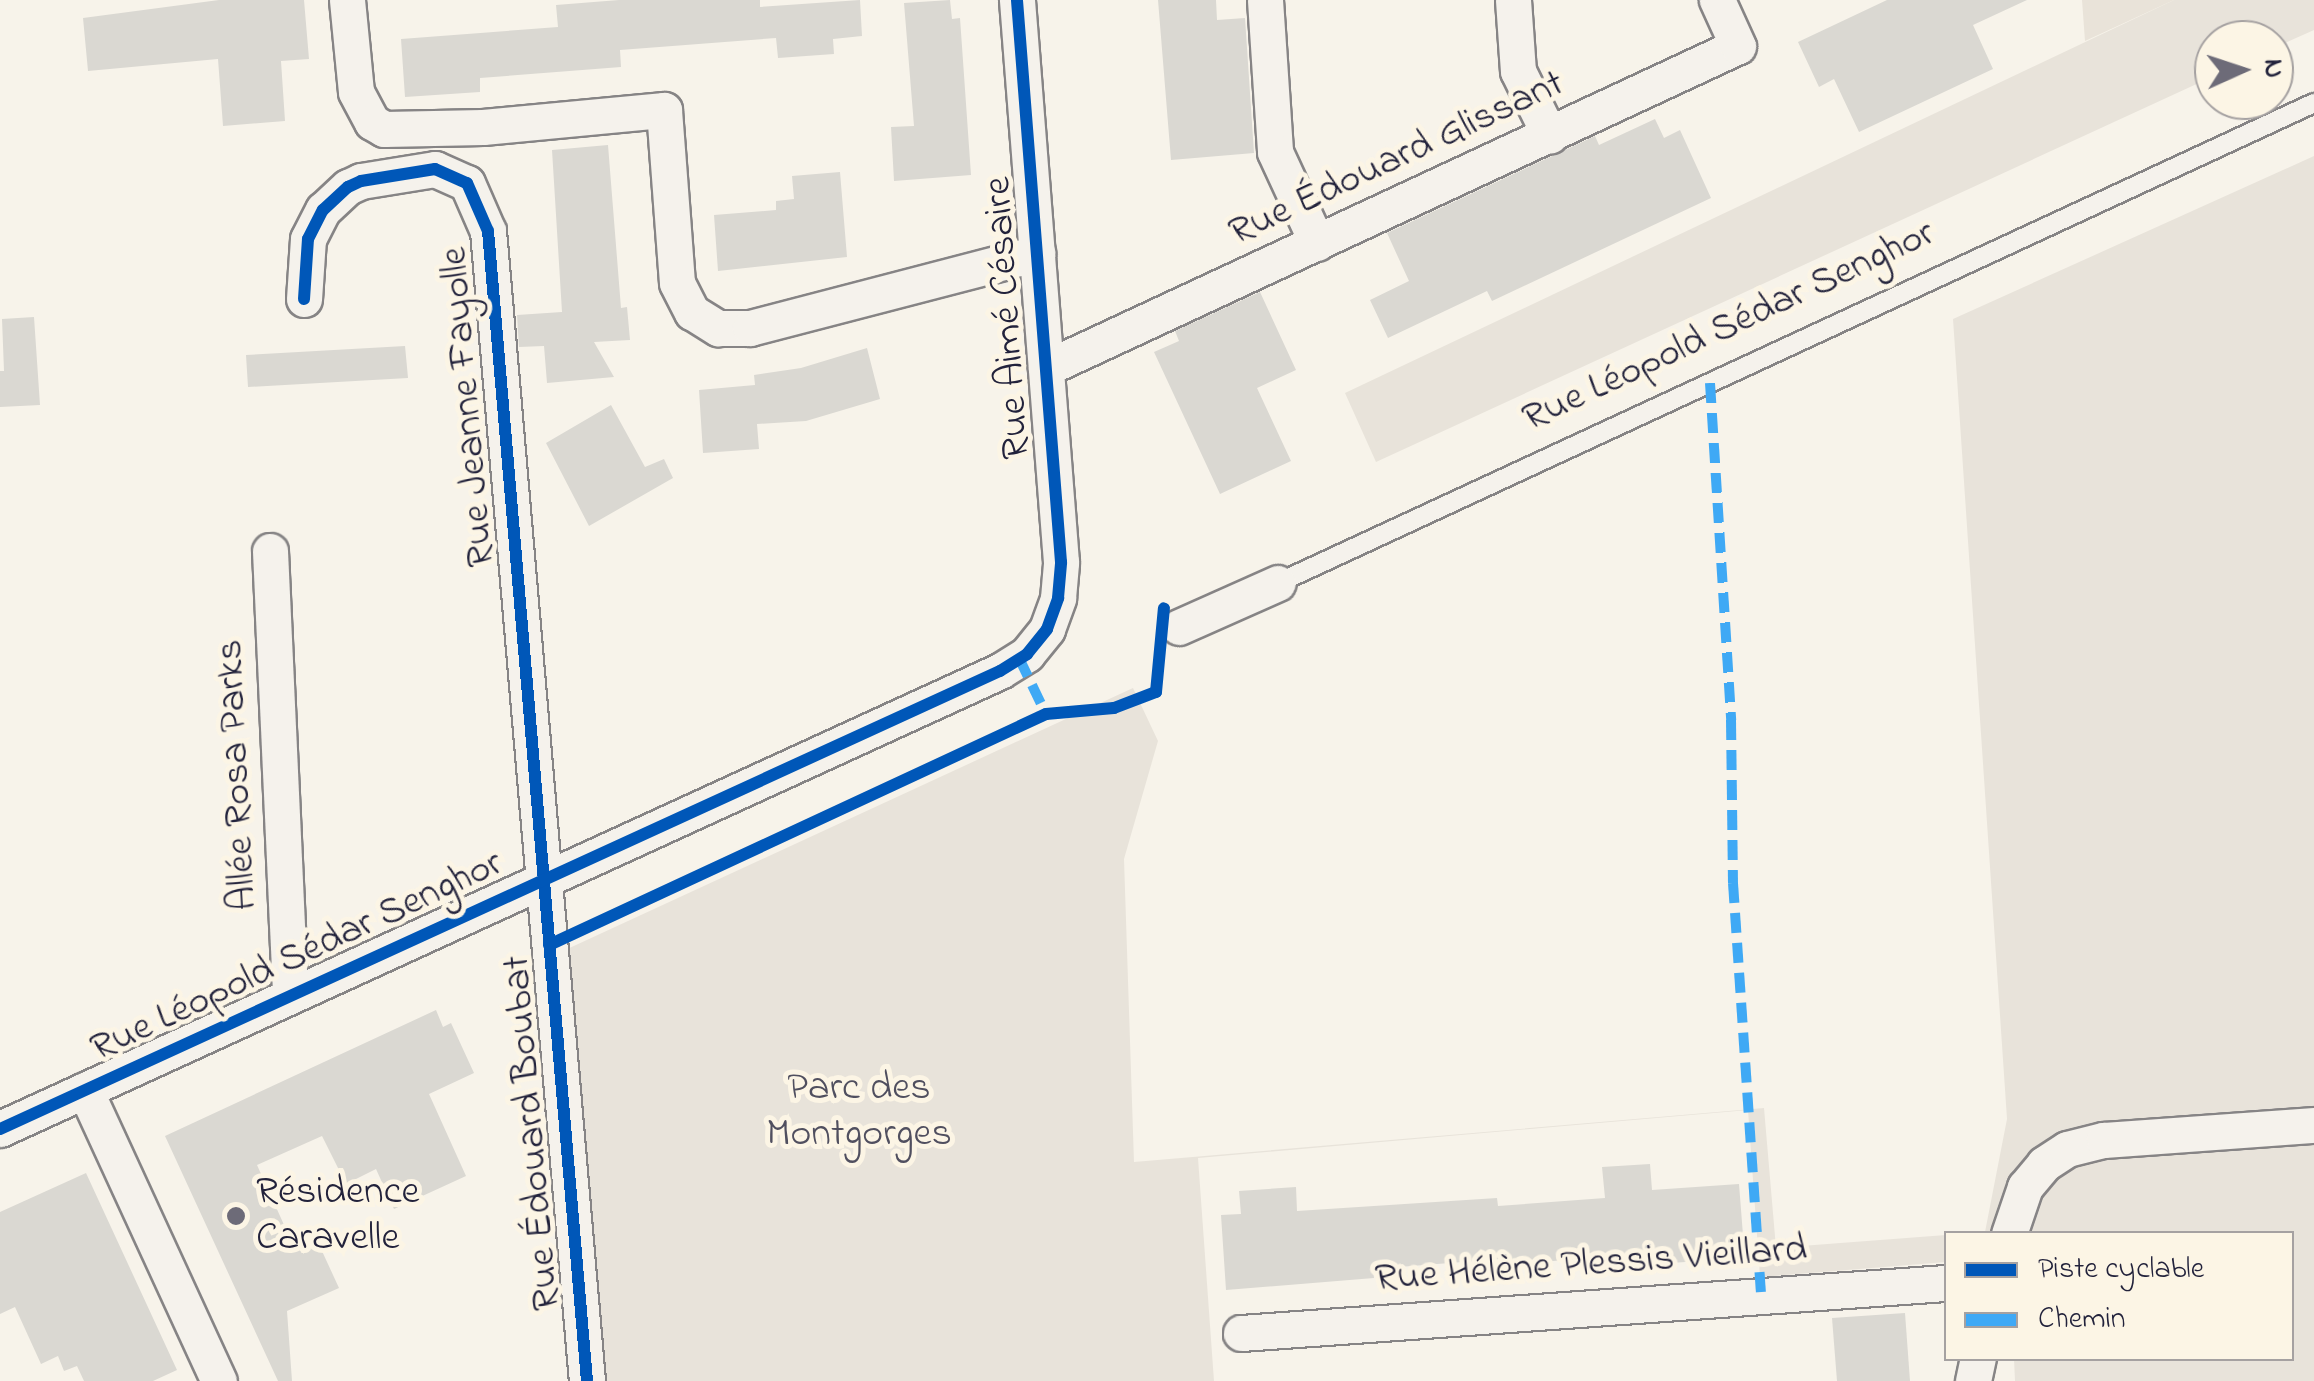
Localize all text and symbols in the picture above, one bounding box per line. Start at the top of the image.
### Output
north arrow [2194,20,2294,120]
text: N [2251,58,2293,79]
street label: Rue Édouard Glissant [1222,60,1572,258]
street label: Rue Aimé Césaire [975,175,1043,461]
street label: Rue Léopold Sédar Senghor [1515,210,1943,444]
street label: Rue Jeanne Fayolle [431,245,507,569]
street label: Allée Rosa Parks [207,638,269,912]
street label: Rue Léopold Sédar Senghor [83,840,511,1074]
street label: Rue Édouard Boubat [494,953,572,1313]
park label: Parc des Montgorges [766,1065,952,1159]
place label: Résidence Caravelle [256,1169,419,1263]
marker: Résidence Caravelle [225,1205,247,1227]
street label: Rue Hélène Plessis Vieillard [1373,1226,1809,1304]
legend [1944,1231,2294,1361]
text: Piste cyclable [2038,1248,2204,1292]
text: Chemin [2038,1298,2126,1342]

